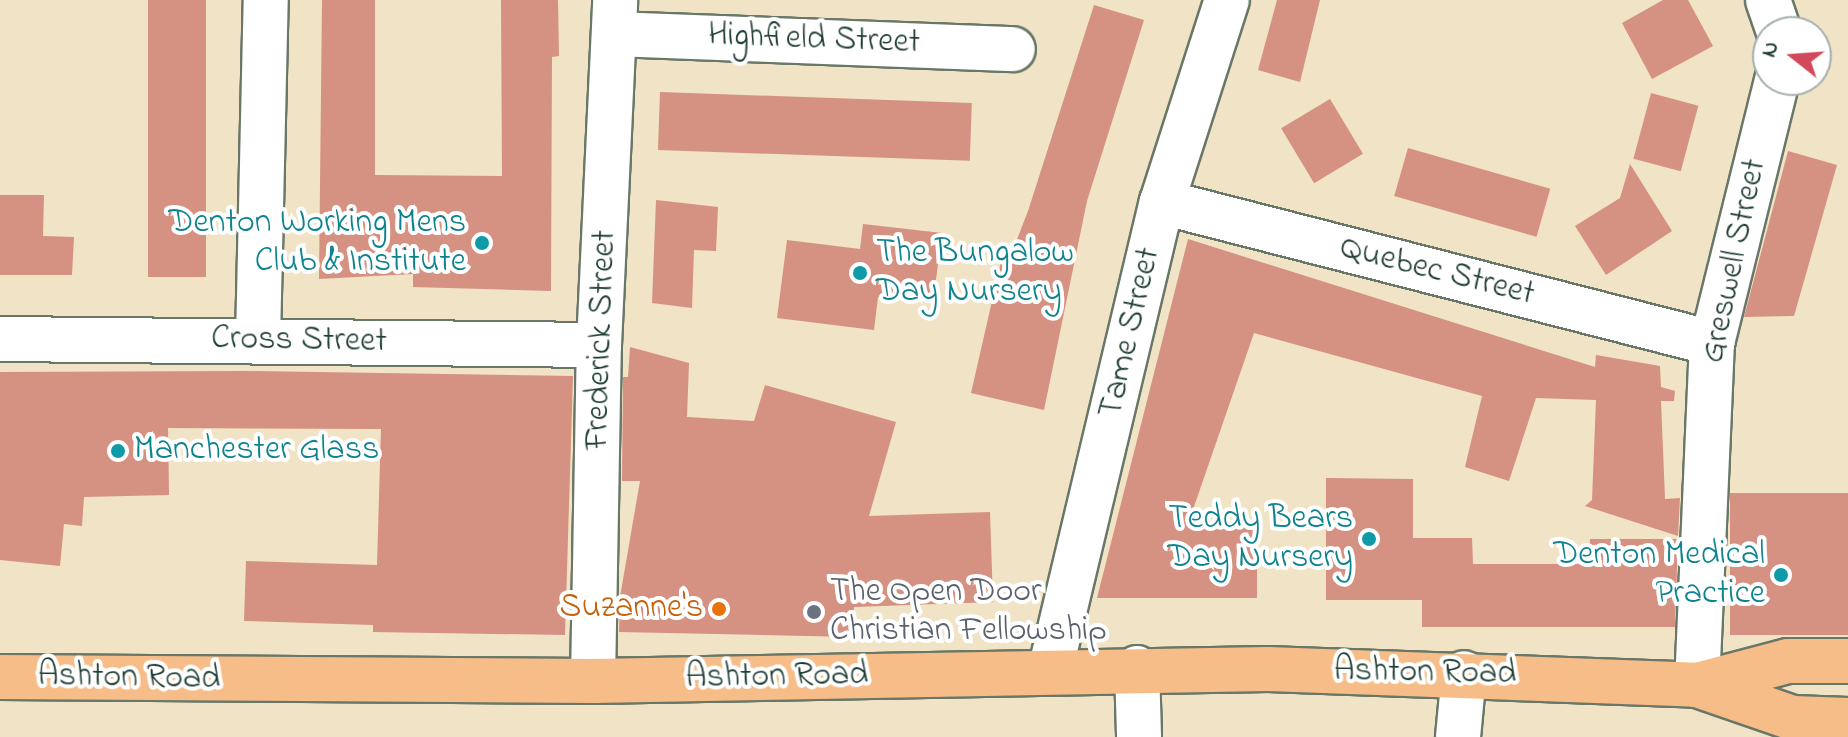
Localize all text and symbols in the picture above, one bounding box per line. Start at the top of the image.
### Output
street label: Highfield Street [707,16,921,64]
north arrow [1752,16,1832,96]
text: N [1753,38,1788,61]
street label: Greswell Street [1693,155,1777,367]
place label: Denton Working Mens Club & Institute [169,203,466,282]
street label: Quebec Street [1336,228,1538,316]
street label: Frederick Street [578,229,626,451]
place label: The Bungalow Day Nursery [876,233,1074,312]
marker: Denton Working Mens Club & Institute [473,234,491,252]
street label: Tame Street [1092,244,1170,422]
marker: The Bungalow Day Nursery [851,264,869,282]
street label: Cross Street [211,319,387,363]
place label: Manchester Glass [134,431,379,471]
marker: Manchester Glass [109,442,127,460]
place label: Teddy Bears Day Nursery [1167,499,1353,578]
marker: Teddy Bears Day Nursery [1360,530,1378,548]
place label: Denton Medical Practice [1553,535,1765,614]
marker: Denton Medical Practice [1772,566,1790,584]
place label: The Open Door Christian Fellowship [830,572,1107,652]
place label: Suzanne's [560,589,703,629]
marker: Suzanne's [710,600,728,618]
marker: The Open Door Christian Fellowship [805,603,823,621]
street label: Ashton Road [1333,651,1517,695]
street label: Ashton Road [685,655,869,699]
street label: Ashton Road [37,656,221,700]

